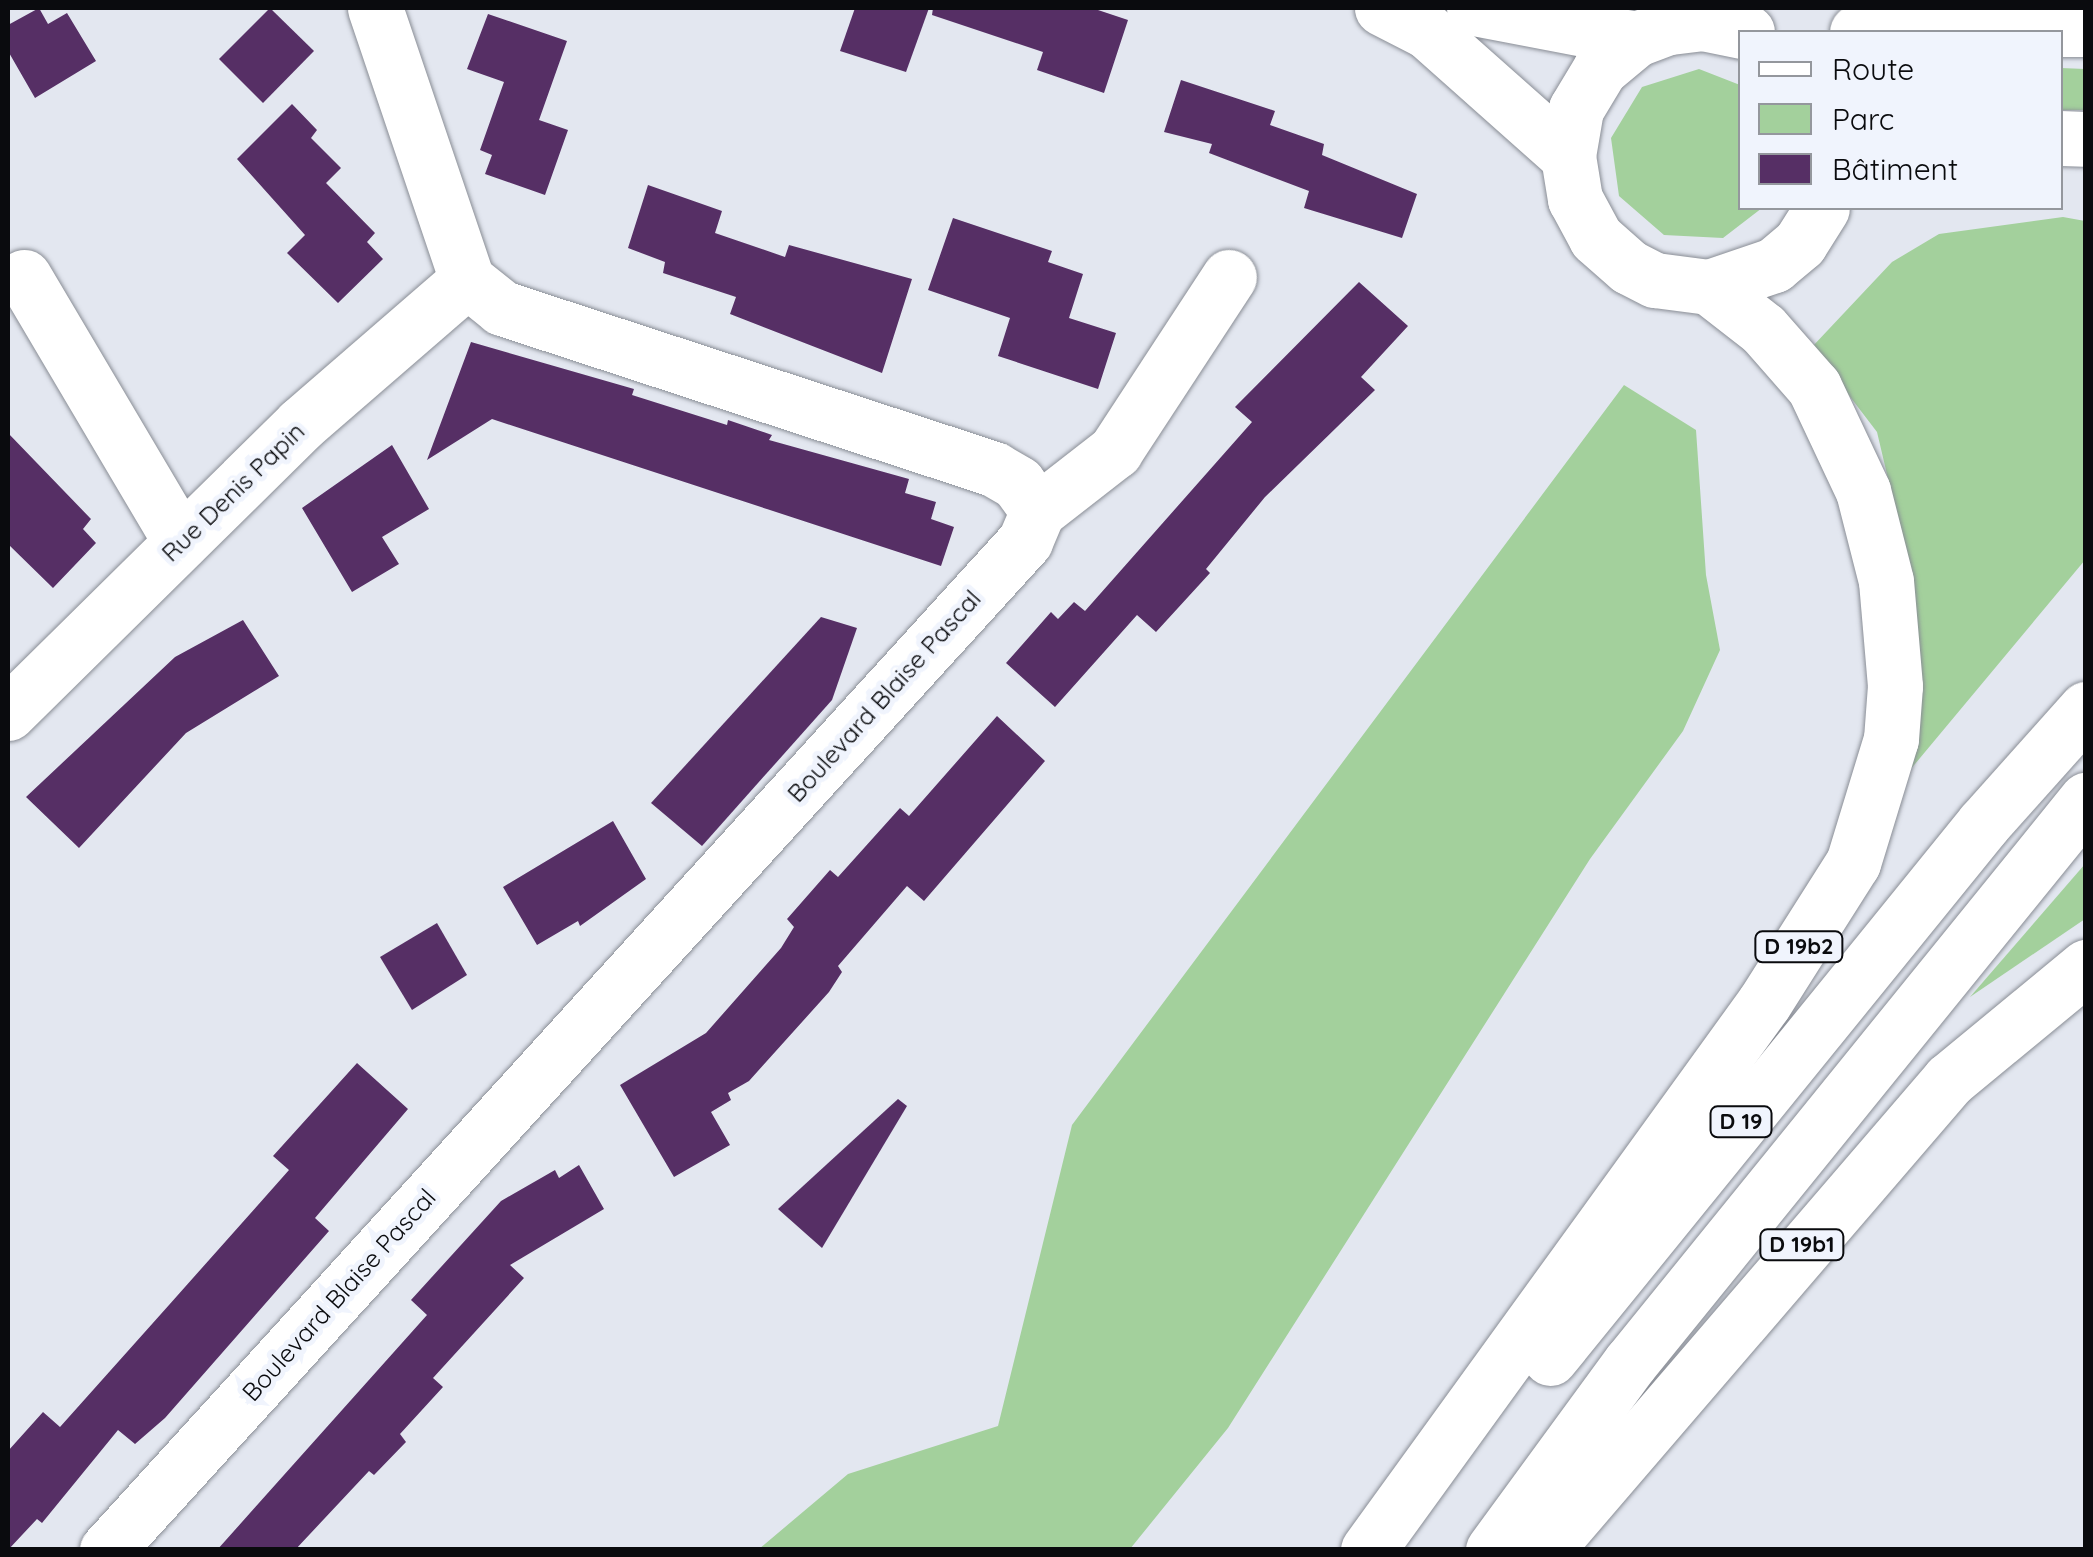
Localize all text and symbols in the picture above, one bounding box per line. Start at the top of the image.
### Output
legend [1738,30,2063,210]
text: Route [1832,50,1914,88]
text: Parc [1832,100,1894,138]
text: Bâtiment [1832,150,1958,188]
street label: Rue Denis Papin [155,416,311,568]
street label: Boulevard Blaise Pascal [781,584,987,808]
road number: D 19b2 [1754,930,1844,964]
road number: D 19 [1708,1105,1774,1139]
street label: Boulevard Blaise Pascal [236,1183,442,1407]
road number: D 19b1 [1757,1228,1847,1262]

